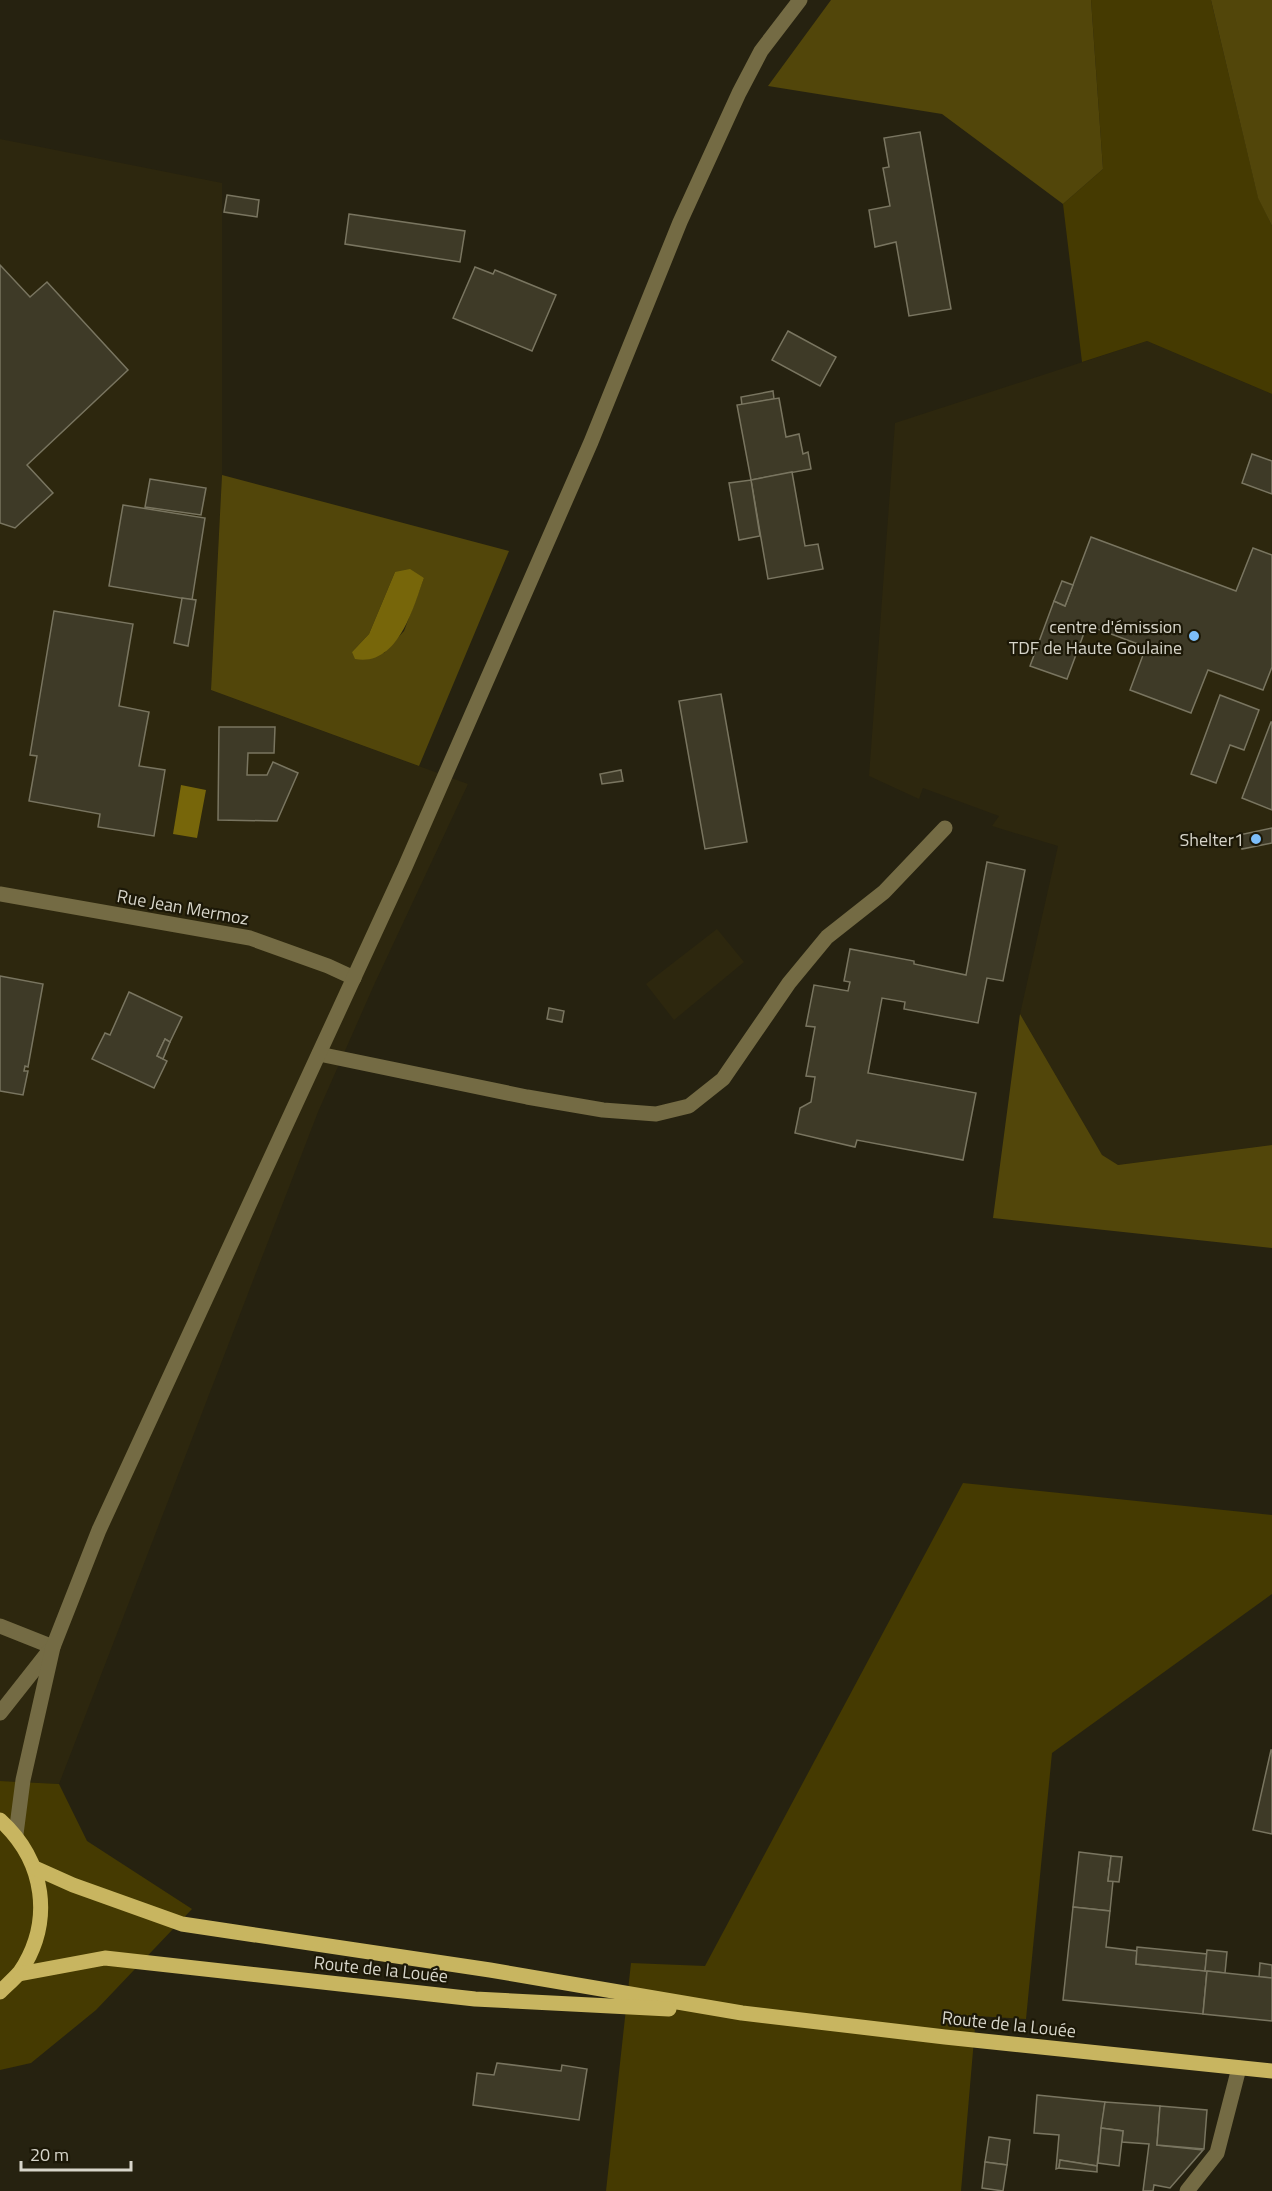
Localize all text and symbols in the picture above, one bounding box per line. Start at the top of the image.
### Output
place label: centre d'émission TDF de Haute Goulaine [1009,613,1182,661]
marker: centre d'émission TDF de Haute Goulaine [1187,629,1201,643]
place label: Shelter1 [1180,826,1244,853]
marker: Shelter1 [1249,832,1263,846]
street label: Rue Jean Mermoz [115,882,251,932]
street label: Route de la Louée [313,1949,449,1989]
street label: Route de la Louée [941,2004,1077,2044]
scale bar [21,2134,130,2172]
text: 20 m [30,2141,69,2168]

